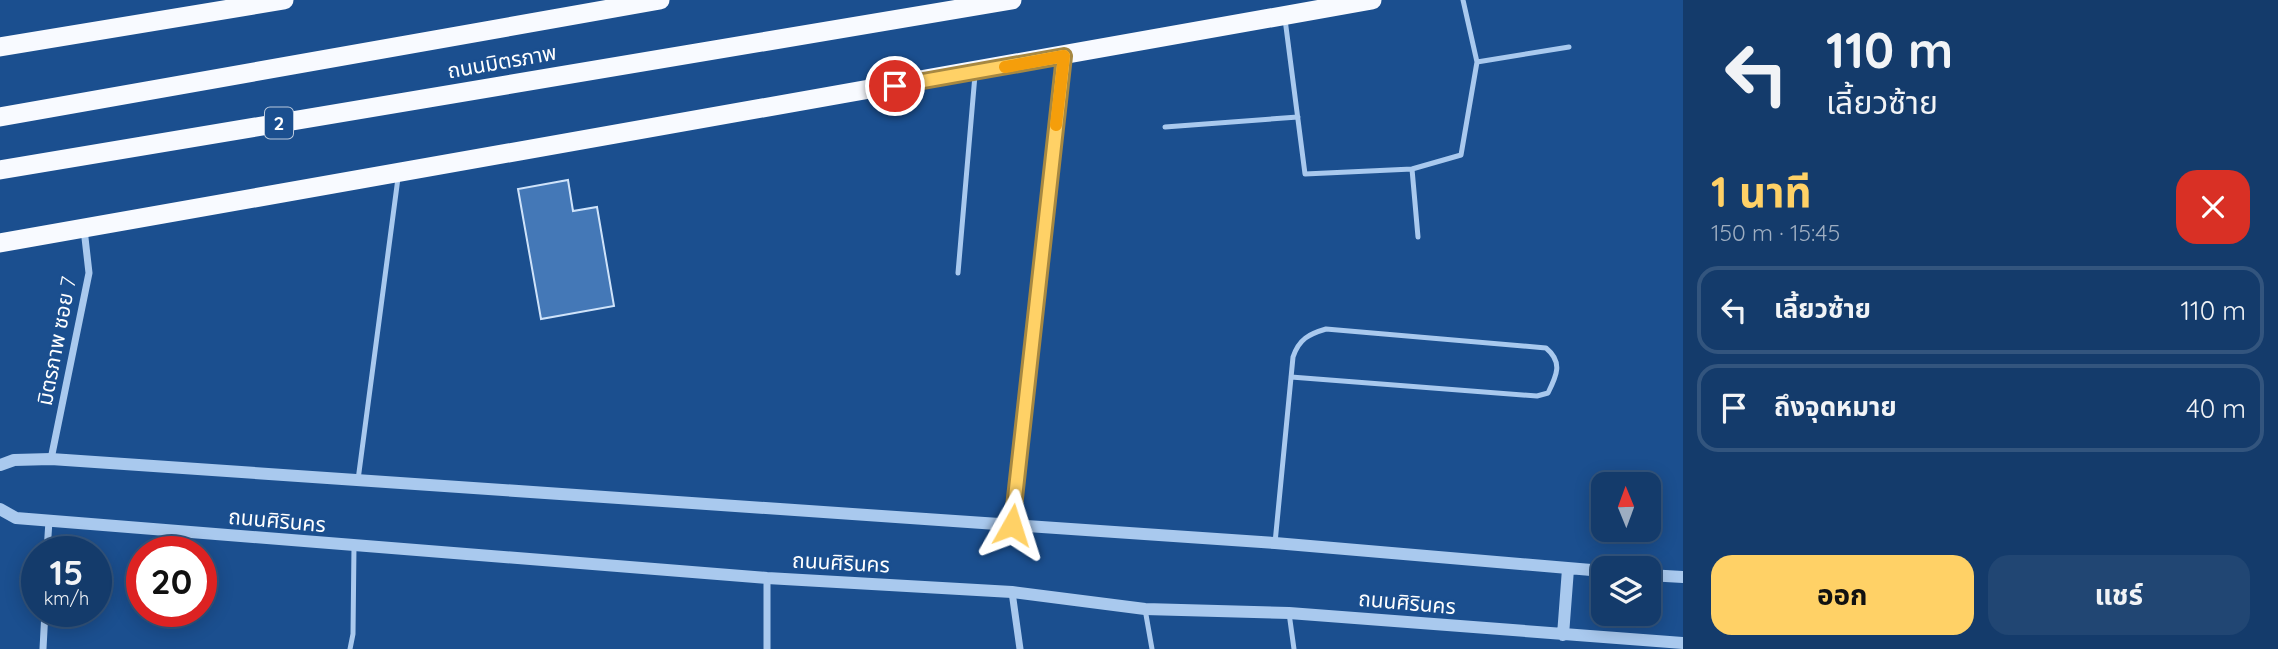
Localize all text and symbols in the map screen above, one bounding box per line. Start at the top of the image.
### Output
text: 110 m [1826,19,1953,80]
icon: left [1711,28,1802,119]
street label: ถนนมิตรภาพ [445,39,559,83]
pin [865,56,925,116]
icon: arrive [876,67,914,105]
text: เลี้ยวซ้าย [1826,82,1938,122]
road number: 2 [265,108,293,139]
text: 1 นาที [1711,165,1812,218]
button: close [2176,170,2250,244]
text: 150 m · 15:45 [1711,218,1840,247]
street label: มิตรภาพ ซอย 7 [31,274,81,407]
icon: left [1715,291,1753,329]
text: เลี้ยวซ้าย [1774,292,1871,325]
text: 110 m [2180,294,2246,327]
icon: arrive [1715,389,1753,427]
text: ถึงจุดหมาย [1774,390,1897,423]
text: 40 m [2186,392,2246,425]
north arrow [1591,472,1661,542]
map controls [1591,472,1661,626]
position arrow [975,488,1049,562]
street label: ถนนศิรินคร [227,503,327,537]
speed limit sign: 20 [126,536,217,627]
street label: ถนนศิรินคร [792,546,891,578]
text: 15 [50,550,83,594]
button: ออก [1711,555,1974,635]
button: แชร์ [1988,555,2250,635]
button: layers [1591,556,1661,626]
street label: ถนนศิรินคร [1357,585,1457,619]
text: km/h [44,587,89,610]

